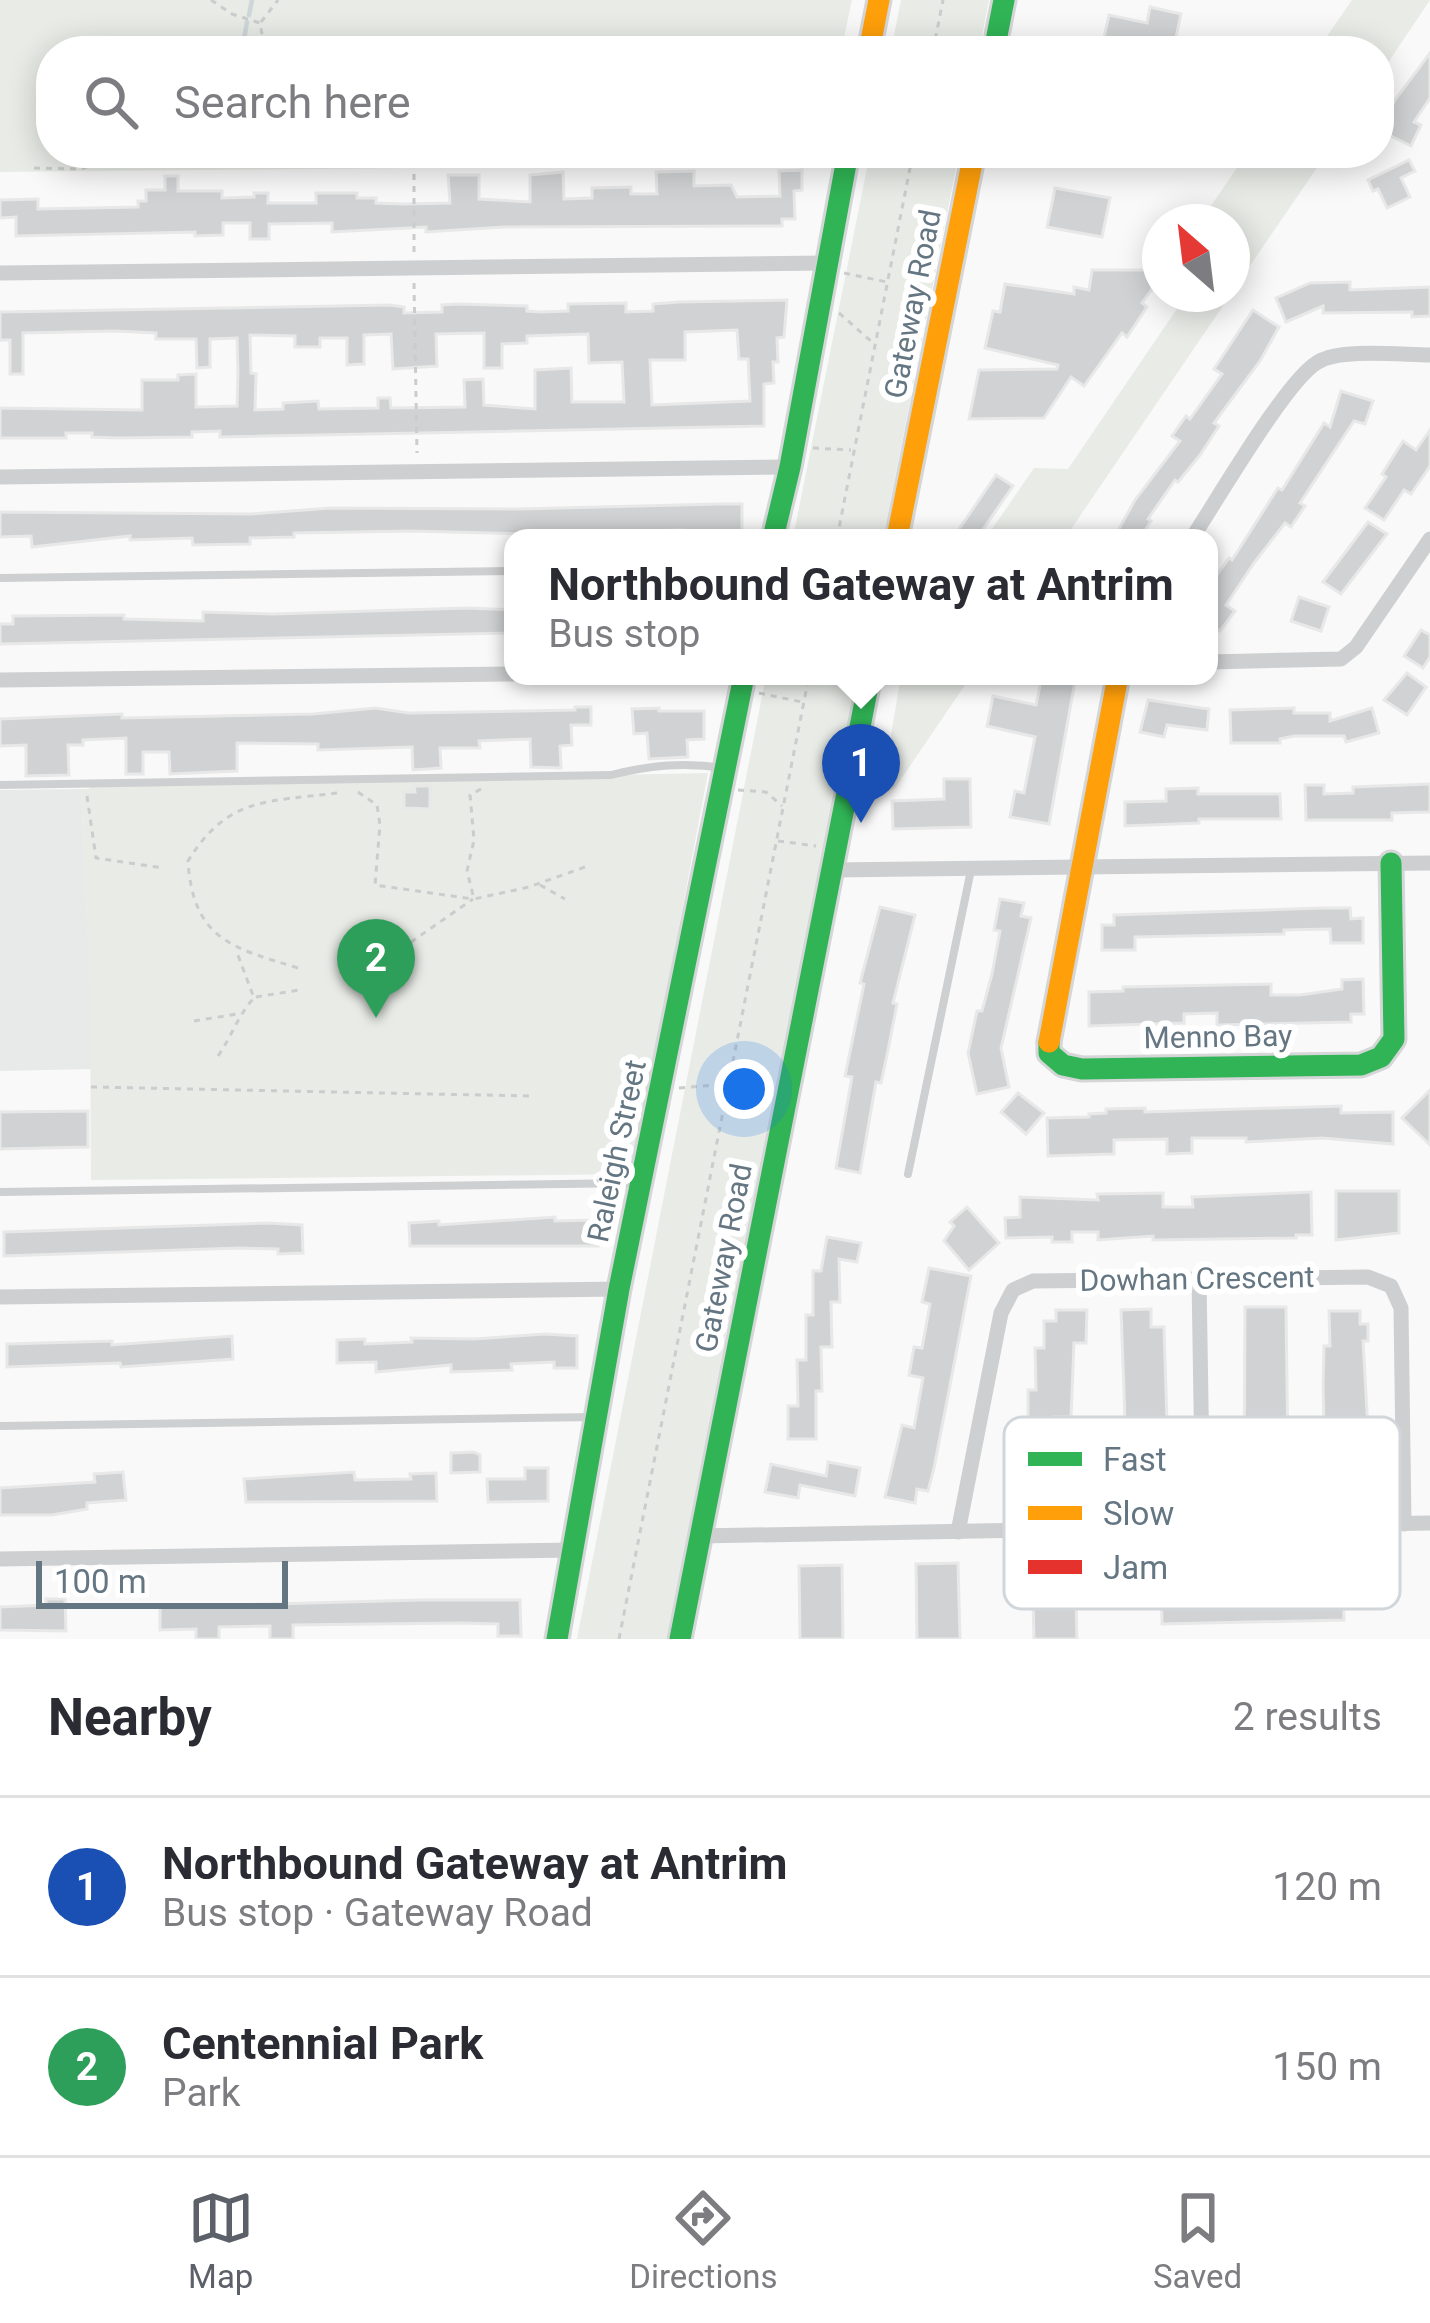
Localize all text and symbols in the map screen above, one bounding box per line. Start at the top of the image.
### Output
search box [36,36,1394,168]
icon: search [78,69,144,135]
text: Search here [174,76,411,129]
north arrow [1142,204,1250,312]
street label: Gateway Road [877,207,948,401]
popup [504,529,1218,685]
text: Northbound Gateway at Antrim [548,558,1174,611]
text: Bus stop [548,611,700,657]
pin: 1 [822,724,900,823]
pin: 2 [337,919,415,1018]
street label: Menno Bay [1143,1018,1293,1055]
street label: Raleigh Street [580,1057,653,1245]
your location [714,1059,774,1119]
street label: Gateway Road [688,1161,759,1355]
street label: Dowhan Crescent [1079,1259,1315,1298]
legend [1004,1417,1400,1609]
text: Fast [1103,1440,1166,1479]
text: Slow [1103,1494,1174,1533]
text: Jam [1103,1548,1168,1587]
scale bar [36,1555,288,1608]
text: 100 m [54,1562,147,1601]
text: Nearby [48,1688,212,1747]
text: 2 results [1233,1694,1382,1740]
text: Northbound Gateway at Antrim [162,1837,788,1890]
text: 1 [76,1864,98,1910]
text: 120 m [1272,1864,1382,1910]
text: Bus stop · Gateway Road [162,1890,593,1936]
text: Centennial Park [162,2017,483,2070]
text: 2 [76,2044,98,2090]
text: 150 m [1272,2044,1382,2090]
text: Park [162,2070,241,2116]
tab: Map [188,2185,254,2296]
tab: Directions [629,2185,778,2296]
tab: Saved [1153,2185,1242,2296]

